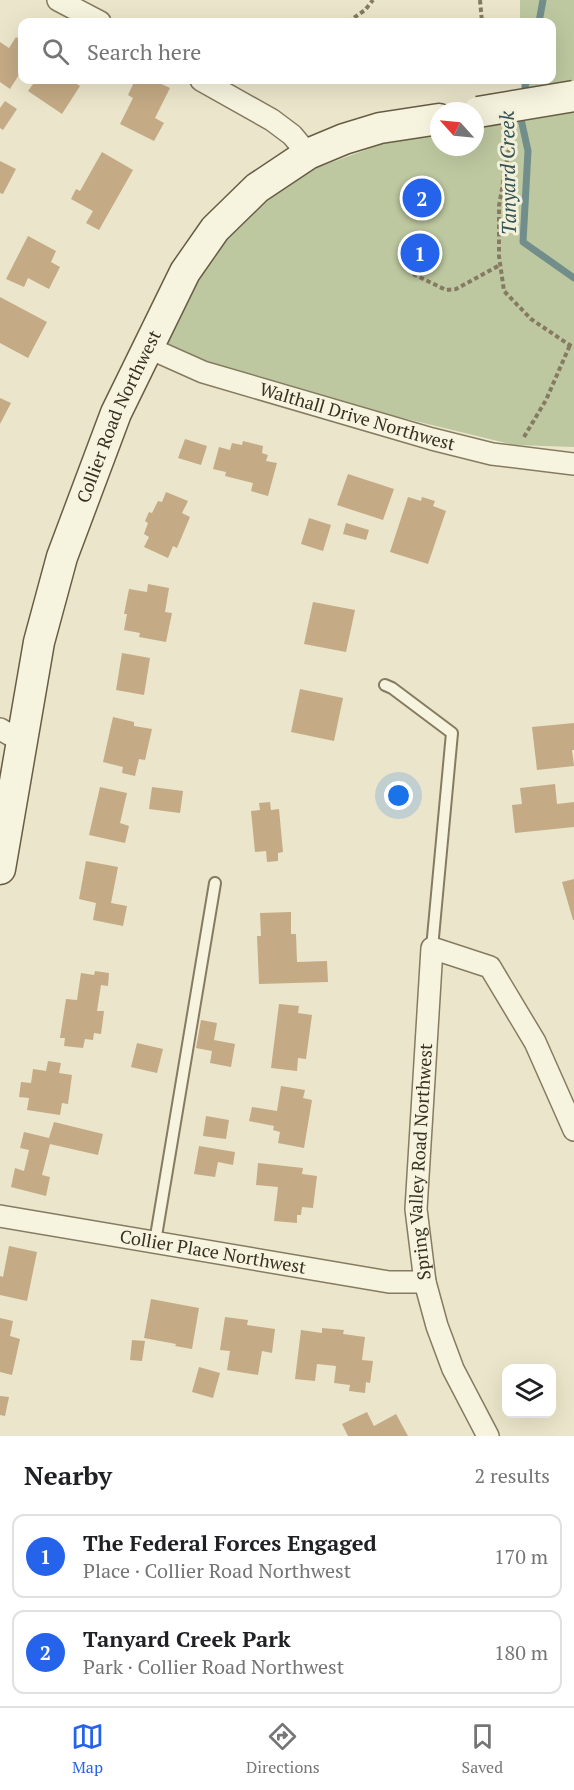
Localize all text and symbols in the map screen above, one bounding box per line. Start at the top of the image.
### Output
search box [18,18,556,84]
icon: search [39,35,72,68]
text: Search here [87,37,201,66]
north arrow [430,102,484,156]
water label: Tanyard Creek [493,110,522,235]
pin: 2 [402,176,442,220]
pin: 1 [400,230,440,276]
street label: Collier Road Northwest [70,325,166,506]
street label: Walthall Drive Northwest [257,376,458,455]
your location [384,781,413,810]
street label: Spring Valley Road Northwest [403,1042,437,1281]
street label: Collier Place Northwest [118,1224,308,1279]
map controls [502,1364,556,1418]
button: layers [502,1364,556,1418]
text: Nearby [24,1458,112,1492]
text: 2 results [475,1462,550,1489]
text: The Federal Forces Engaged [83,1528,377,1557]
text: 1 [40,1543,51,1570]
text: 170 m [494,1543,548,1570]
text: Place · Collier Road Northwest [83,1557,351,1584]
text: Tanyard Creek Park [83,1624,291,1653]
text: 2 [40,1639,51,1666]
text: 180 m [494,1639,548,1666]
text: Park · Collier Road Northwest [83,1653,344,1680]
tab: Map [71,1720,104,1778]
tab: Directions [246,1720,320,1778]
tab: Saved [462,1720,503,1778]

